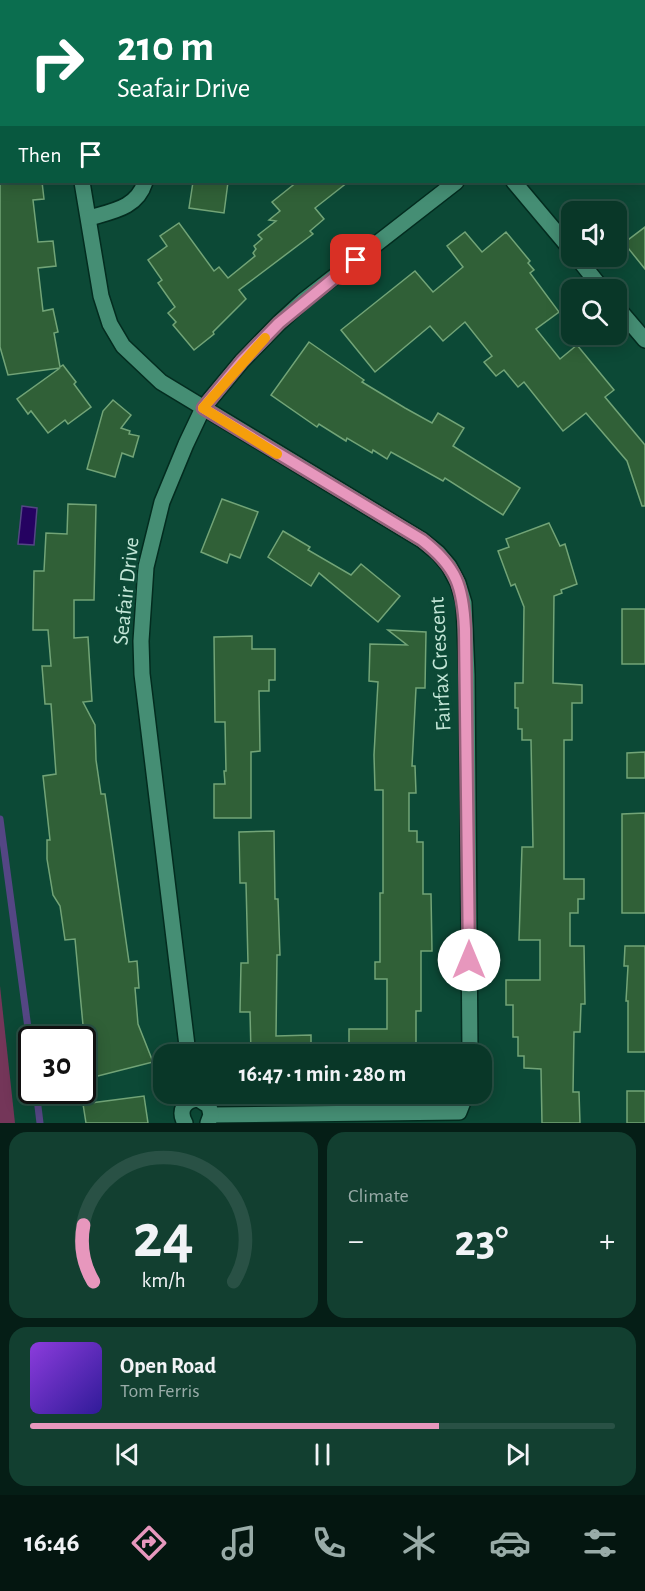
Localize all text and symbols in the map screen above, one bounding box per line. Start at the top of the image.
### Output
icon: right [18,24,96,102]
text: 210 m [117,26,214,68]
text: Seafair Drive [117,75,250,102]
icon: arrive [74,138,107,171]
text: Then [18,144,62,166]
map controls [561,201,627,345]
button: sound [561,201,627,267]
pin [330,234,381,285]
icon: arrive [339,243,372,276]
button: search [561,279,627,345]
street label: Seafair Drive [109,536,143,646]
street label: Fairfax Crescent [425,596,455,732]
position arrow [437,928,501,992]
speed limit sign: 30 [18,1026,96,1104]
text: 16:47 · 1 min · 280 m [239,1063,406,1085]
text: Climate [348,1186,409,1206]
text: 24 [133,1206,194,1268]
text: 23° [455,1219,508,1264]
text: − [348,1225,364,1258]
text: + [599,1225,615,1258]
text: km/h [141,1270,186,1291]
text: Open Road [120,1355,216,1377]
text: Tom Ferris [120,1381,200,1401]
icon: previous [111,1438,144,1471]
icon: pause [306,1438,339,1471]
icon: next [501,1438,534,1471]
icon: directions [128,1522,170,1564]
icon: music [218,1522,260,1564]
icon: phone [308,1522,350,1564]
icon: climate [398,1522,440,1564]
icon: car [489,1522,531,1564]
icon: filters [579,1522,621,1564]
text: 16:46 [24,1529,80,1556]

